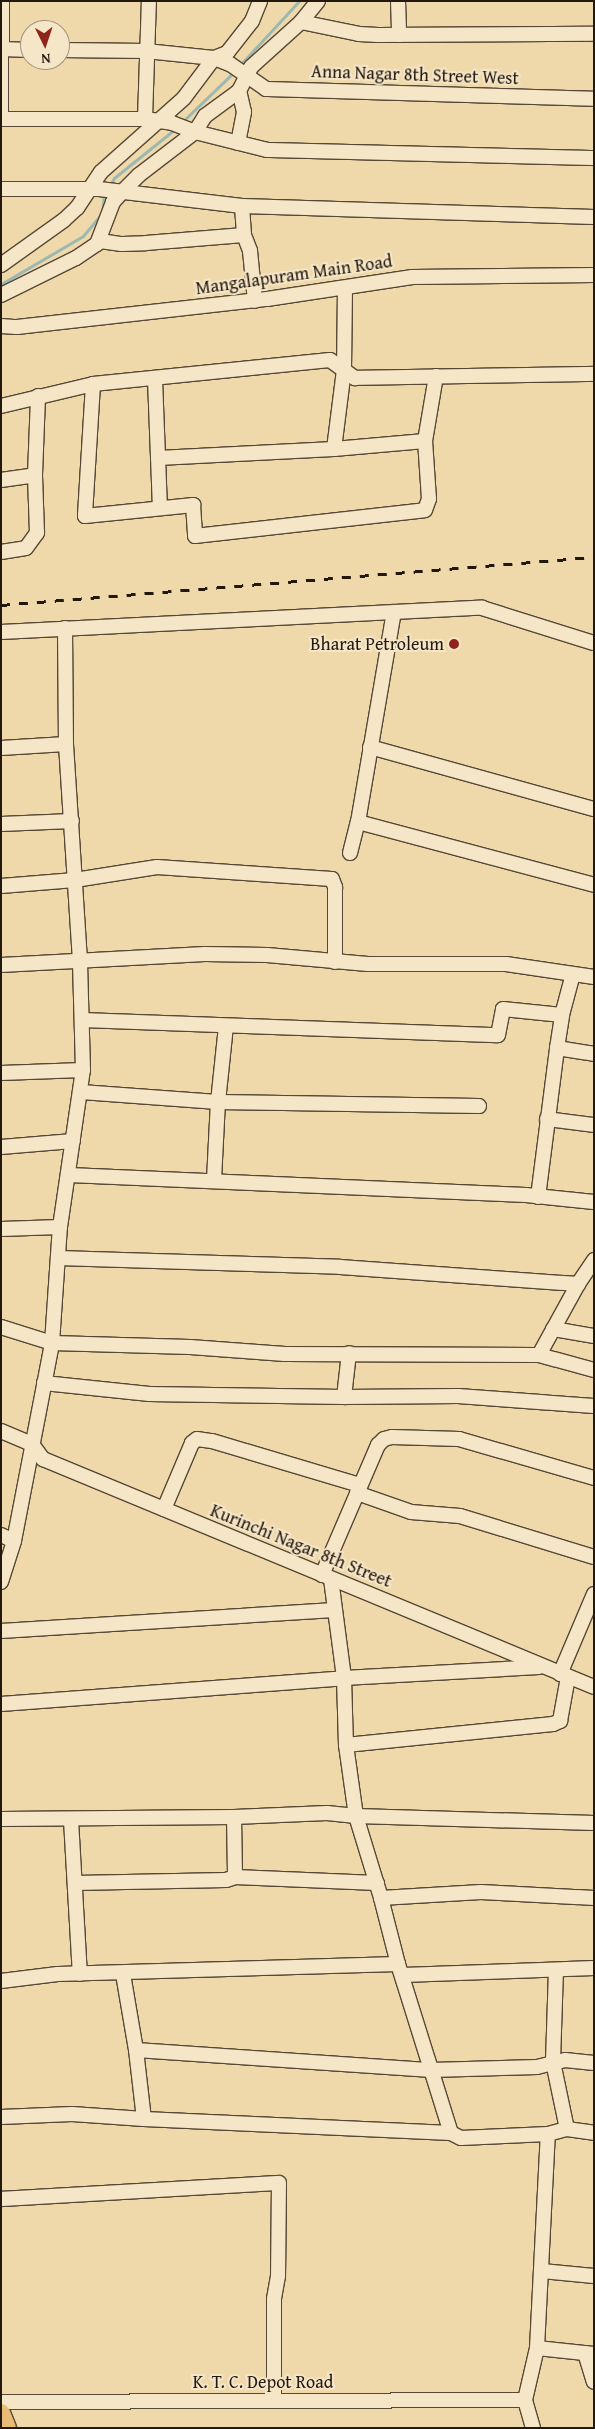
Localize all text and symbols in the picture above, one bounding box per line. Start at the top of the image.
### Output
north arrow [20,20,70,70]
text: N [41,49,51,69]
street label: Anna Nagar 8th Street West [311,61,519,89]
street label: Mangalapuram Main Road [194,251,394,299]
place label: Bharat Petroleum [310,633,444,655]
marker: Bharat Petroleum [448,638,460,650]
street label: Kurinchi Nagar 8th Street [207,1500,395,1592]
street label: K. T. C. Depot Road [193,2371,333,2393]

